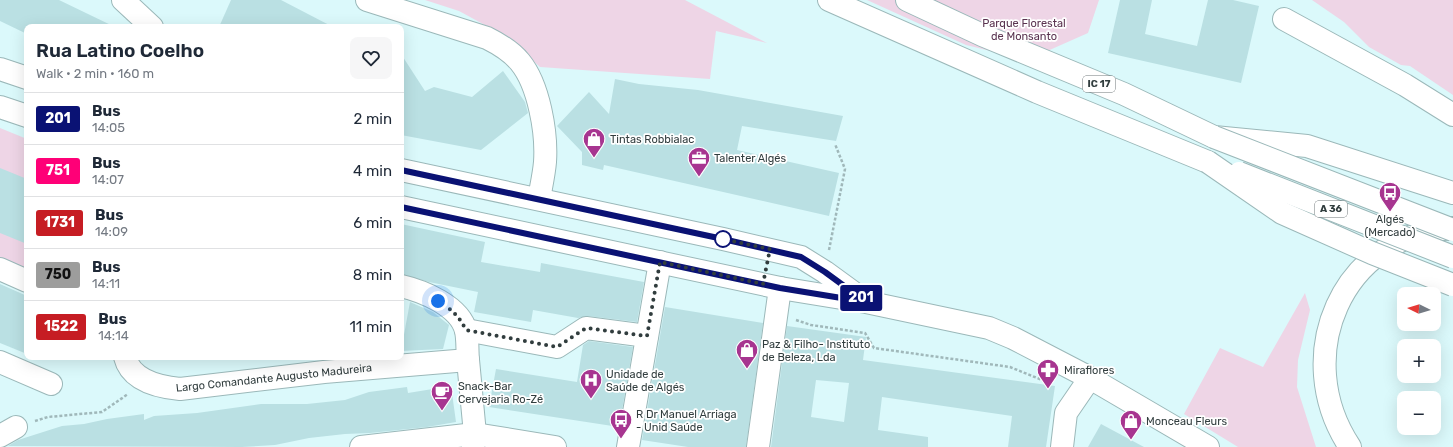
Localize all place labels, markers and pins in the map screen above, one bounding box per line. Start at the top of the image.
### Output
shop icon: Tintas Robbialac [581,126,607,159]
place label: Tintas Robbialac [610,133,694,146]
office icon: Talenter Algés [686,145,712,178]
place label: Talenter Algés [714,152,786,165]
bus stop icon: Algés (Mercado) [1377,180,1403,213]
place label: Algés (Mercado) [1365,213,1416,239]
unlabelled marker [714,230,732,248]
shop icon: Paz & Filho- Instituto de Beleza, Lda [734,337,760,370]
place label: Paz & Filho- Instituto de Beleza, Lda [762,338,870,364]
pharmacy icon: Miraflores [1035,357,1061,390]
place label: Miraflores [1064,364,1115,377]
hospital icon: Unidade de Saúde de Algés [578,367,604,400]
place label: Unidade de Saúde de Algés [606,368,685,394]
cafe icon: Snack-Bar Cervejaria Ro-Zé [429,379,455,412]
place label: Snack-Bar Cervejaria Ro-Zé [458,380,543,406]
bus stop icon: R Dr Manuel Arriaga - Unid Saúde [608,407,634,440]
place label: R Dr Manuel Arriaga - Unid Saúde [636,408,737,434]
shop icon: Monceau Fleurs [1118,408,1144,441]
place label: Monceau Fleurs [1146,415,1227,428]

